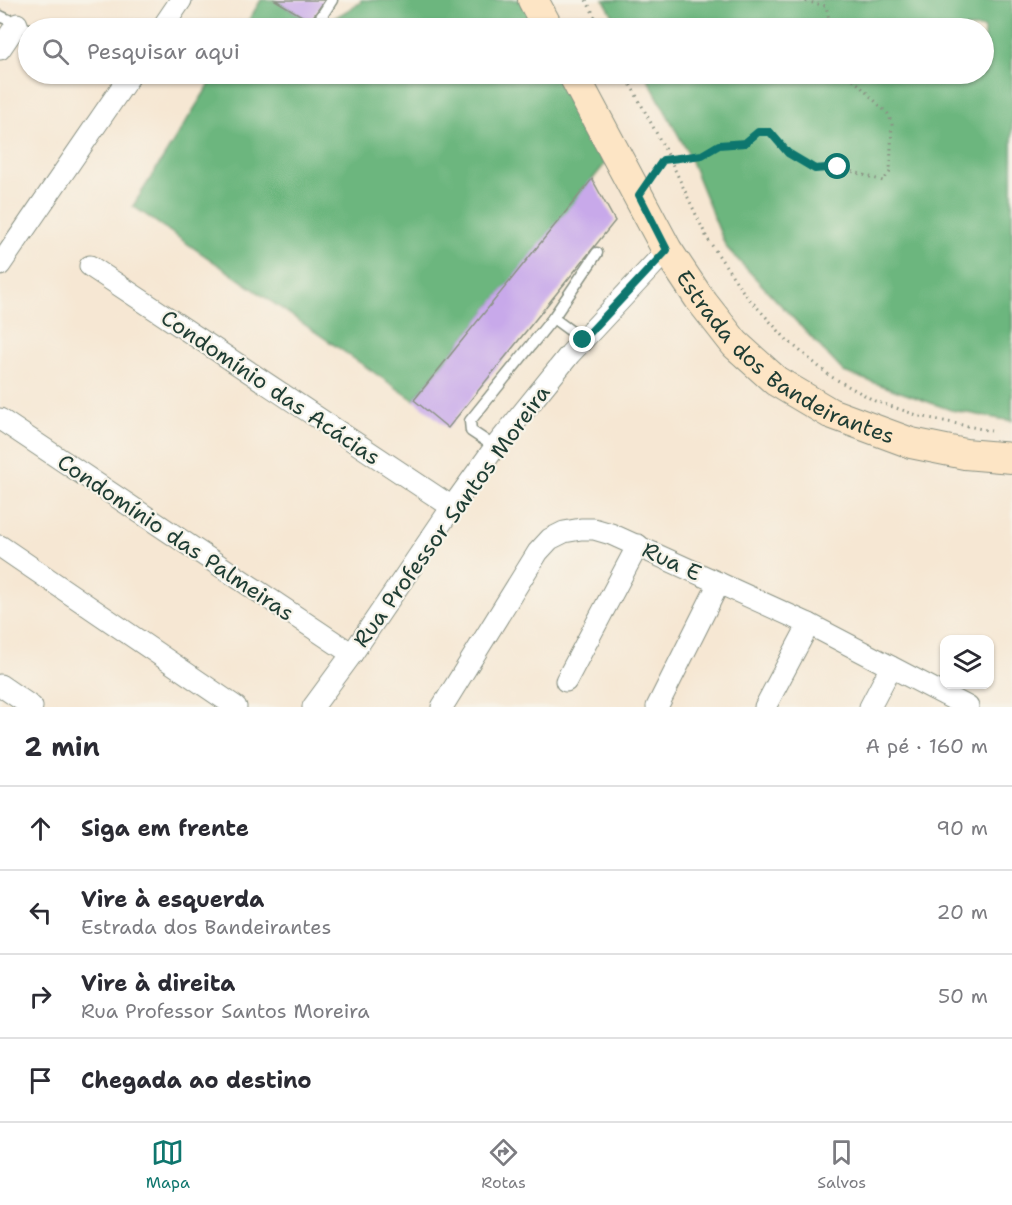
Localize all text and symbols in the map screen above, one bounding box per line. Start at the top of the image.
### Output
search box [18,18,994,84]
icon: search [39,35,72,68]
text: Pesquisar aqui [87,37,240,66]
route start [824,153,850,179]
street label: Estrada dos Bandeirantes [669,264,899,451]
street label: Condomínio das Acácias [155,303,386,472]
route end [569,326,595,352]
street label: Rua Professor Santos Moreira [346,379,557,653]
street label: Condomínio das Palmeiras [52,447,300,628]
street label: Rua E [638,535,706,588]
map controls [940,635,994,689]
button: layers [940,635,994,689]
text: 2 min [24,729,100,764]
text: A pé · 160 m [866,733,988,759]
icon: ahead [24,812,57,845]
text: Siga em frente [81,814,249,843]
text: 90 m [936,815,988,841]
text: Vire à esquerda [81,885,264,914]
icon: left [24,896,57,929]
text: 20 m [937,899,988,925]
text: Estrada dos Bandeirantes [81,914,331,940]
text: Vire à direita [81,969,235,998]
icon: right [24,980,57,1013]
text: 50 m [938,983,988,1009]
text: Rua Professor Santos Moreira [81,998,370,1024]
icon: arrive [24,1064,57,1097]
text: Chegada ao destino [81,1066,312,1095]
tab: Mapa [146,1136,190,1193]
tab: Rotas [481,1136,526,1193]
tab: Salvos [817,1136,866,1193]

